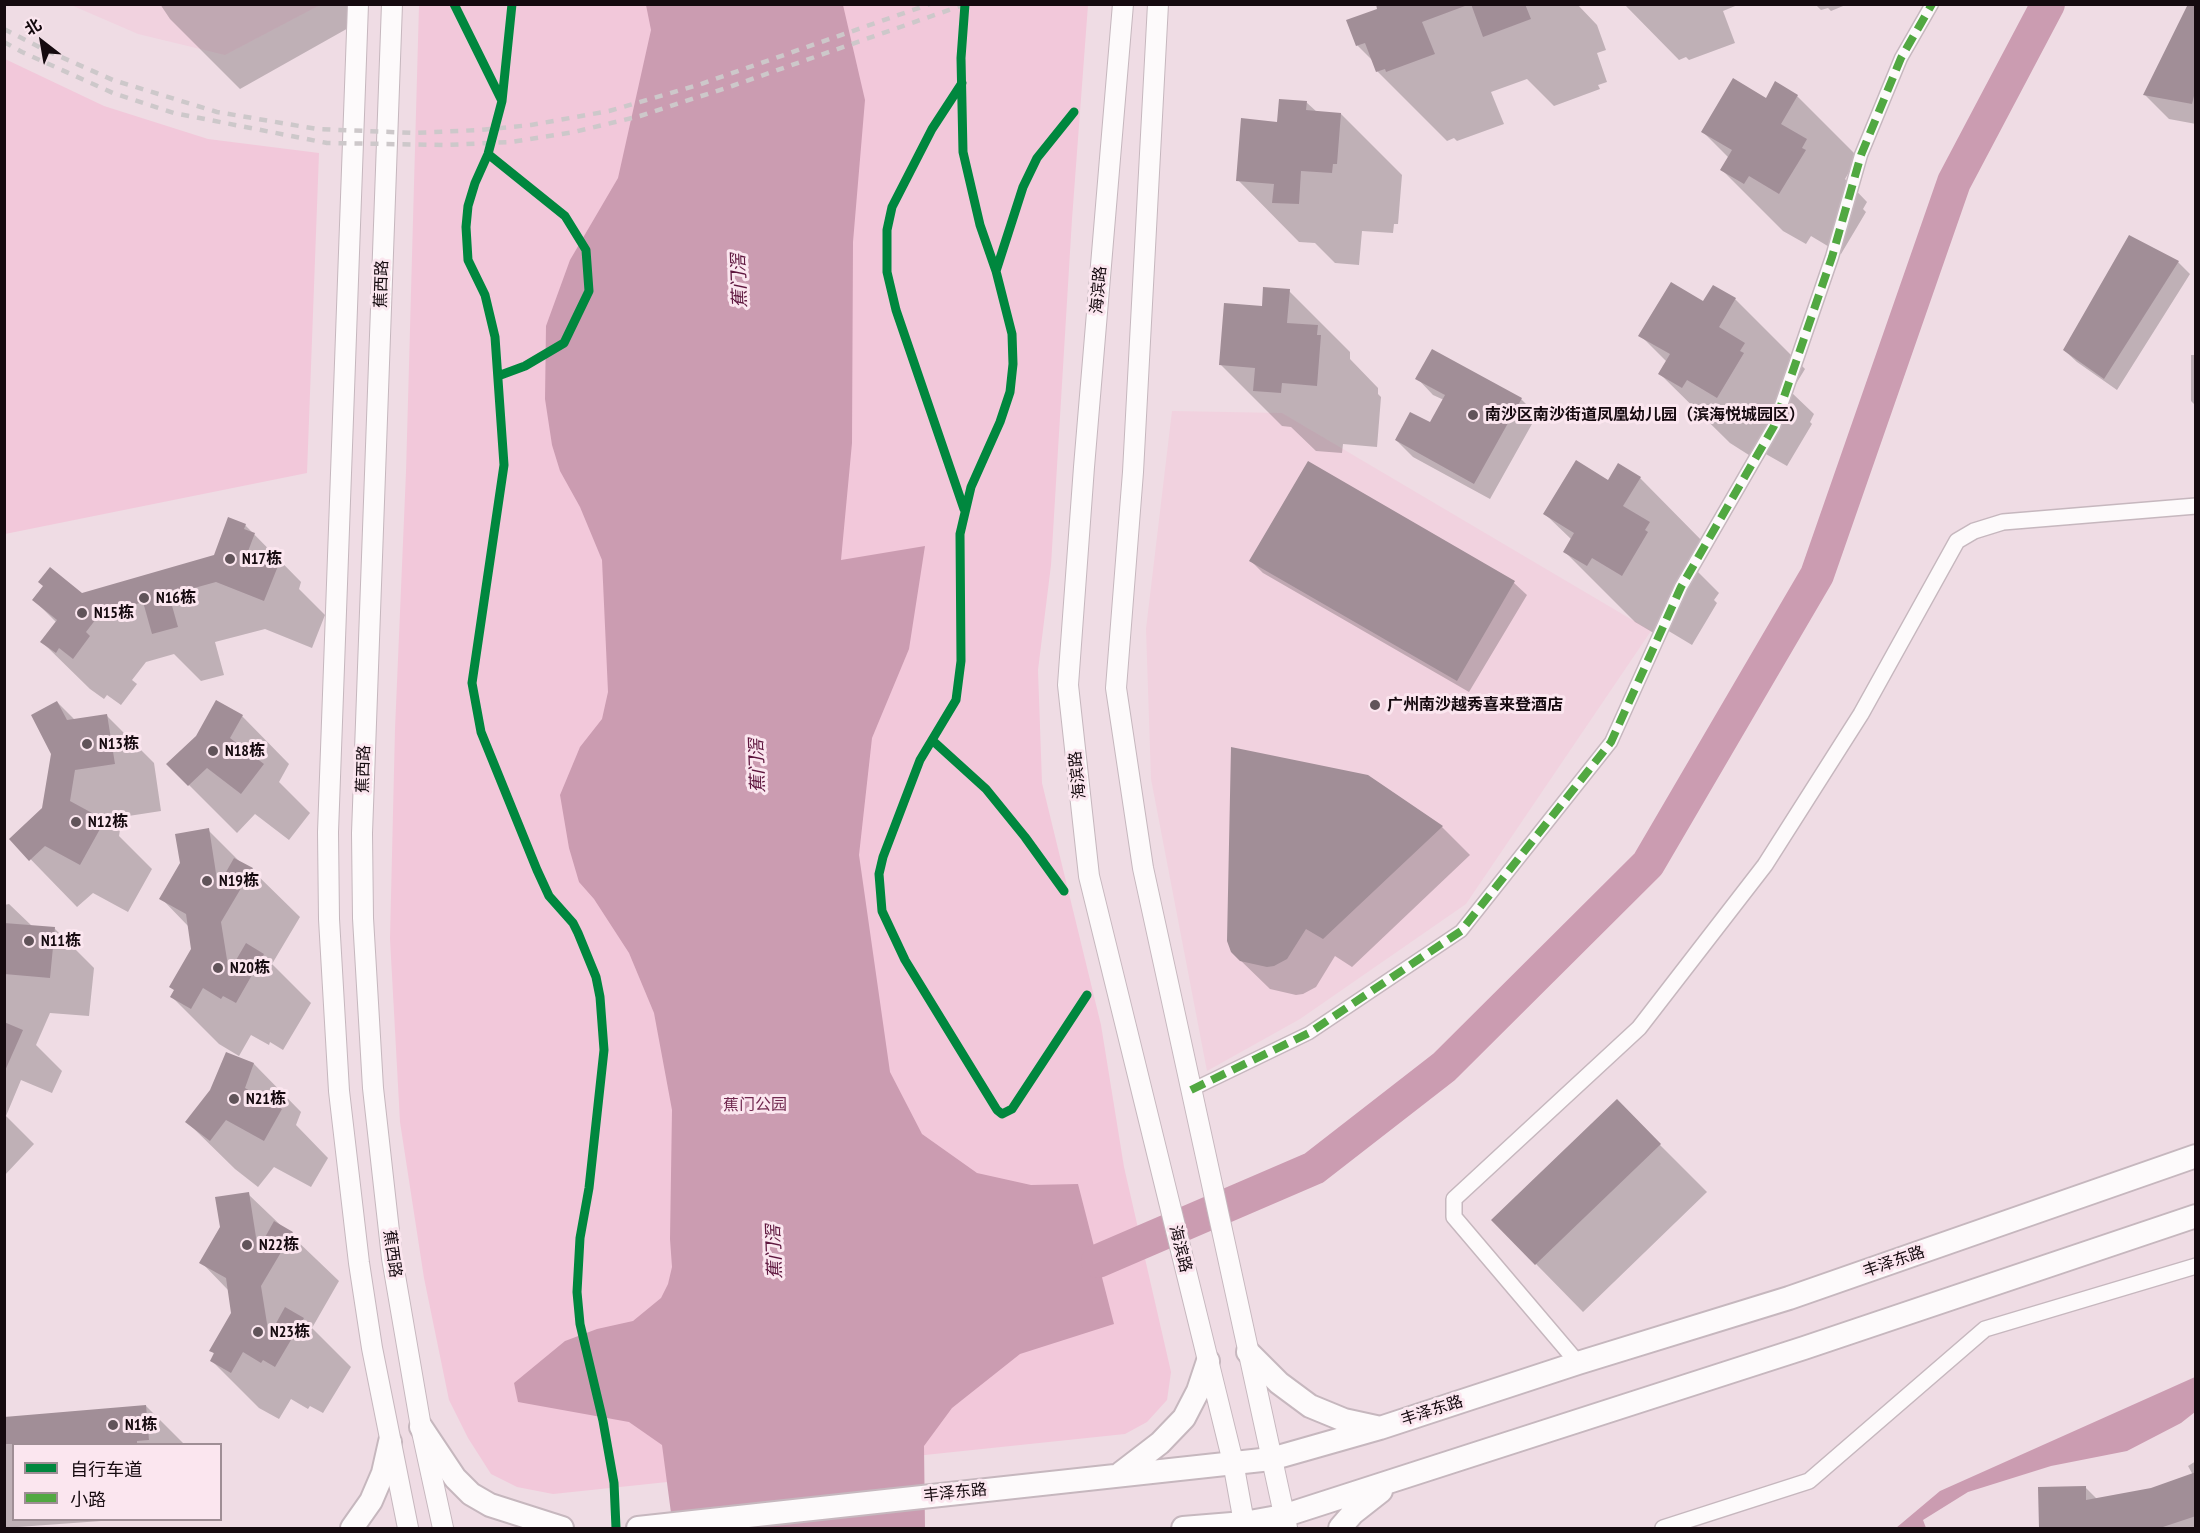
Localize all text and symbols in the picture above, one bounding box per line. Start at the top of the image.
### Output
north arrow [12,12,72,72]
text: 北 [21,14,45,39]
water label: 蕉门滘 [728,254,752,308]
street label: 蕉西路 [372,260,392,308]
street label: 海滨路 [1087,265,1111,315]
place label: 南沙区南沙街道凤凰幼儿园（滨海悦城园区） [1485,405,1805,425]
marker: 南沙区南沙街道凤凰幼儿园（滨海悦城园区） [1466,408,1480,422]
place label: N17栋 [242,549,282,569]
marker: N17栋 [223,552,237,566]
place label: N16栋 [156,588,196,608]
marker: N16栋 [137,591,151,605]
place label: N15栋 [94,603,134,623]
marker: N15栋 [75,606,89,620]
place label: 广州南沙越秀喜来登酒店 [1387,695,1563,715]
marker: 广州南沙越秀喜来登酒店 [1368,698,1382,712]
place label: N13栋 [99,734,139,754]
marker: N13栋 [80,737,94,751]
water label: 蕉门滘 [746,739,770,793]
place label: N18栋 [225,741,265,761]
marker: N18栋 [206,744,220,758]
street label: 蕉西路 [354,745,374,793]
street label: 海滨路 [1066,750,1090,800]
place label: N12栋 [88,812,128,832]
marker: N12栋 [69,815,83,829]
place label: N19栋 [219,871,259,891]
marker: N19栋 [200,874,214,888]
place label: N11栋 [41,931,81,951]
marker: N11栋 [22,934,36,948]
place label: N20栋 [230,958,270,978]
marker: N20栋 [211,961,225,975]
place label: N21栋 [246,1089,286,1109]
marker: N21栋 [227,1092,241,1106]
park label: 蕉门公园 [723,1095,787,1115]
street label: 海滨路 [1165,1223,1195,1275]
water label: 蕉门滘 [763,1225,787,1279]
street label: 蕉西路 [379,1229,405,1279]
place label: N22栋 [259,1235,299,1255]
marker: N22栋 [240,1238,254,1252]
street label: 丰泽东路 [1861,1243,1927,1281]
place label: N23栋 [270,1322,310,1342]
marker: N23栋 [251,1325,265,1339]
street label: 丰泽东路 [1399,1392,1465,1430]
place label: N1栋 [125,1415,157,1435]
marker: N1栋 [106,1418,120,1432]
legend [12,1443,222,1521]
text: 自行车道 [70,1458,142,1481]
street label: 丰泽东路 [922,1480,988,1506]
text: 小路 [70,1488,106,1511]

